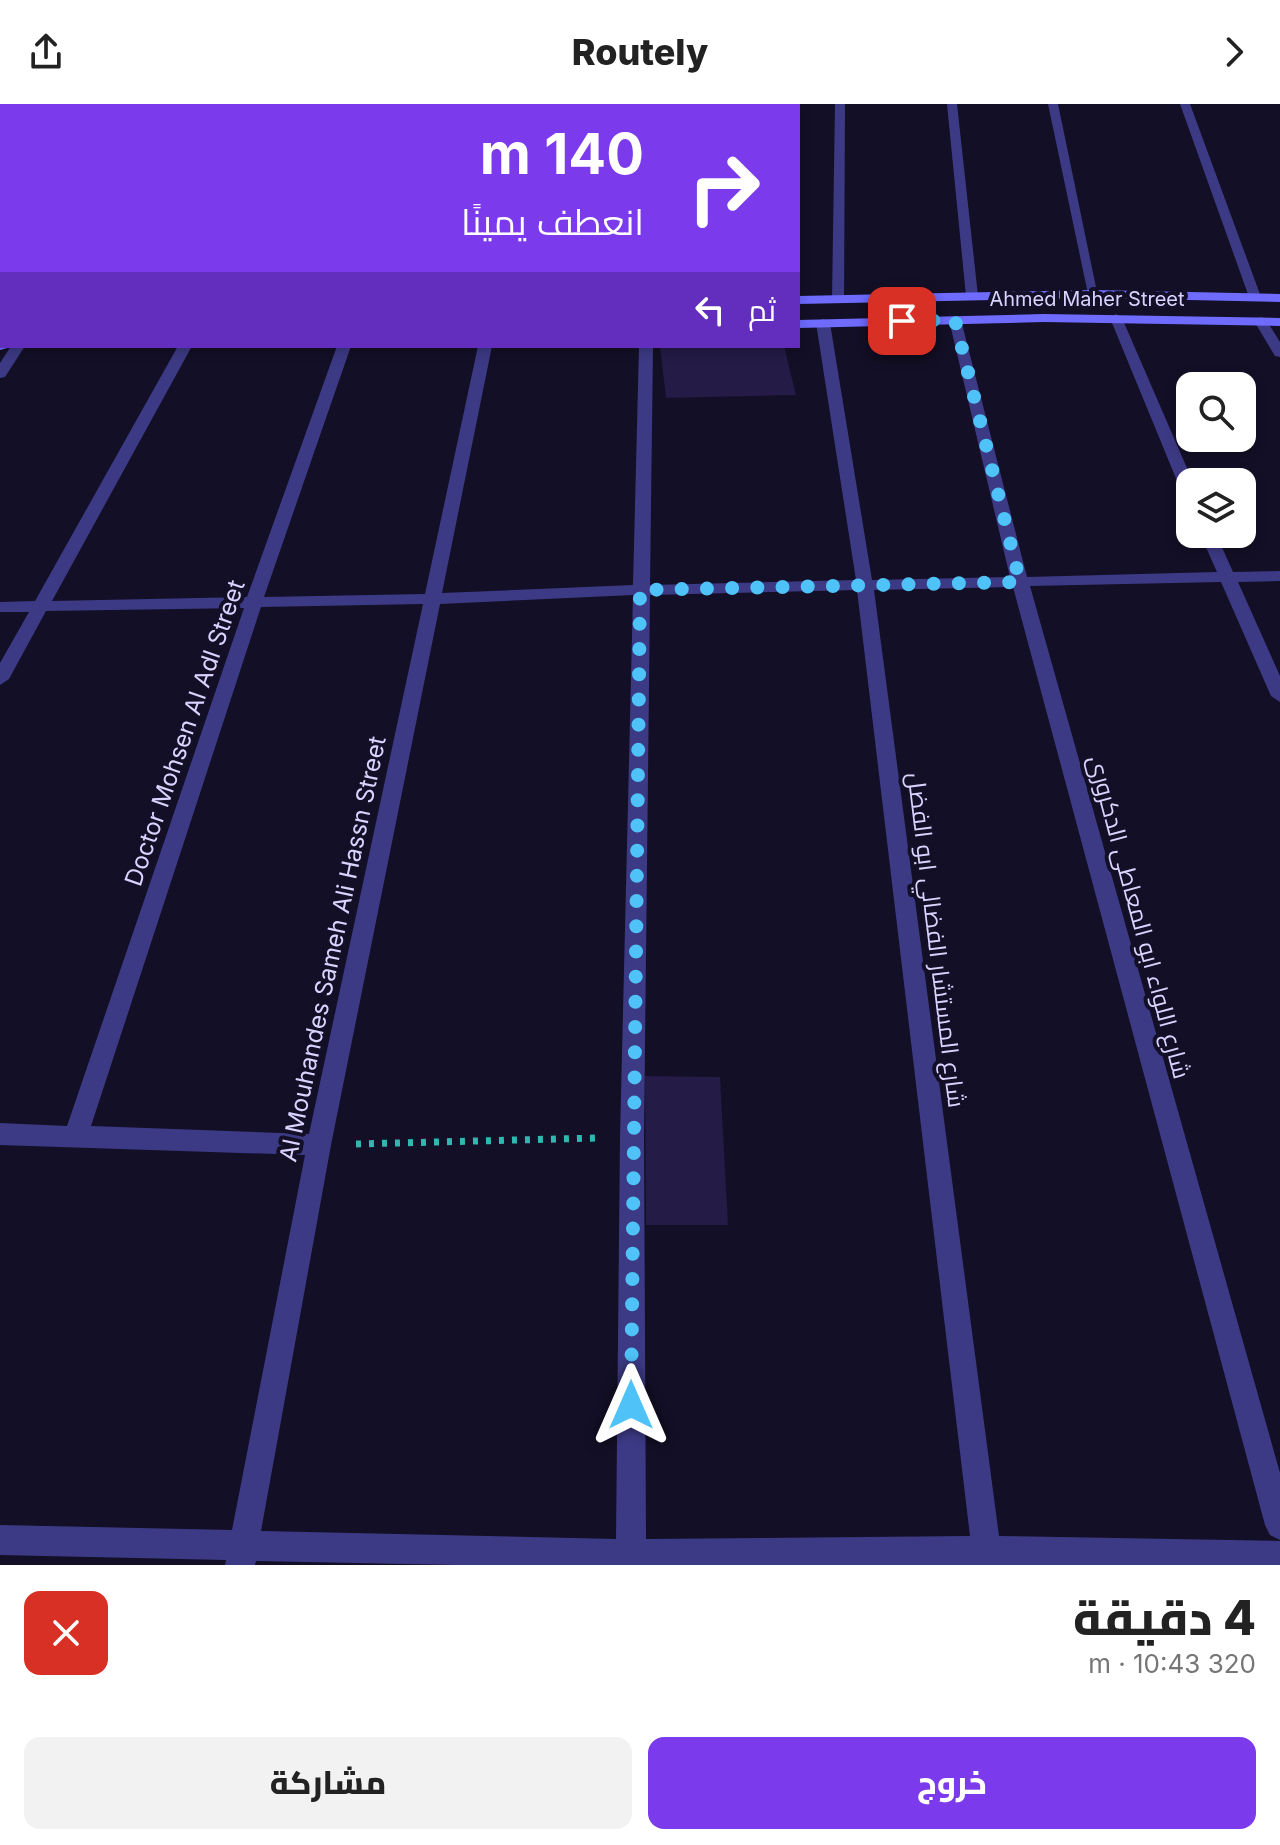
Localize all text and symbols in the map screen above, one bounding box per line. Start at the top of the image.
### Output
icon: share [24,30,68,74]
text: Routely [572,30,708,74]
icon: forward [1212,30,1256,74]
text: 140 m [480,120,644,188]
icon: right [672,136,776,240]
text: انعطف يمينًا [461,200,644,244]
pin [868,287,936,355]
street label: Ahmed Maher Street [989,287,1185,311]
icon: left [688,288,732,332]
text: ثم [748,292,776,328]
icon: arrive [880,299,924,343]
map controls [1176,372,1256,548]
button: search [1176,372,1256,452]
button: layers [1176,468,1256,548]
street label: Doctor Mohsen Al Adl Street [118,576,251,890]
street label: Al Mouhandes Sameh Ali Hassn Street [273,733,392,1164]
street label: شارع اللواء ابو المعاطى الدكرورى [1080,752,1197,1082]
street label: شارع المستشار الفضالي ابو الفضل [897,771,971,1110]
position arrow [589,1363,673,1447]
text: 4 دقيقة [1073,1588,1256,1647]
button: close [24,1591,108,1675]
text: 320 m · 10:43 [1088,1648,1256,1679]
button: مشاركة [24,1737,632,1829]
button: خروج [648,1737,1256,1829]

